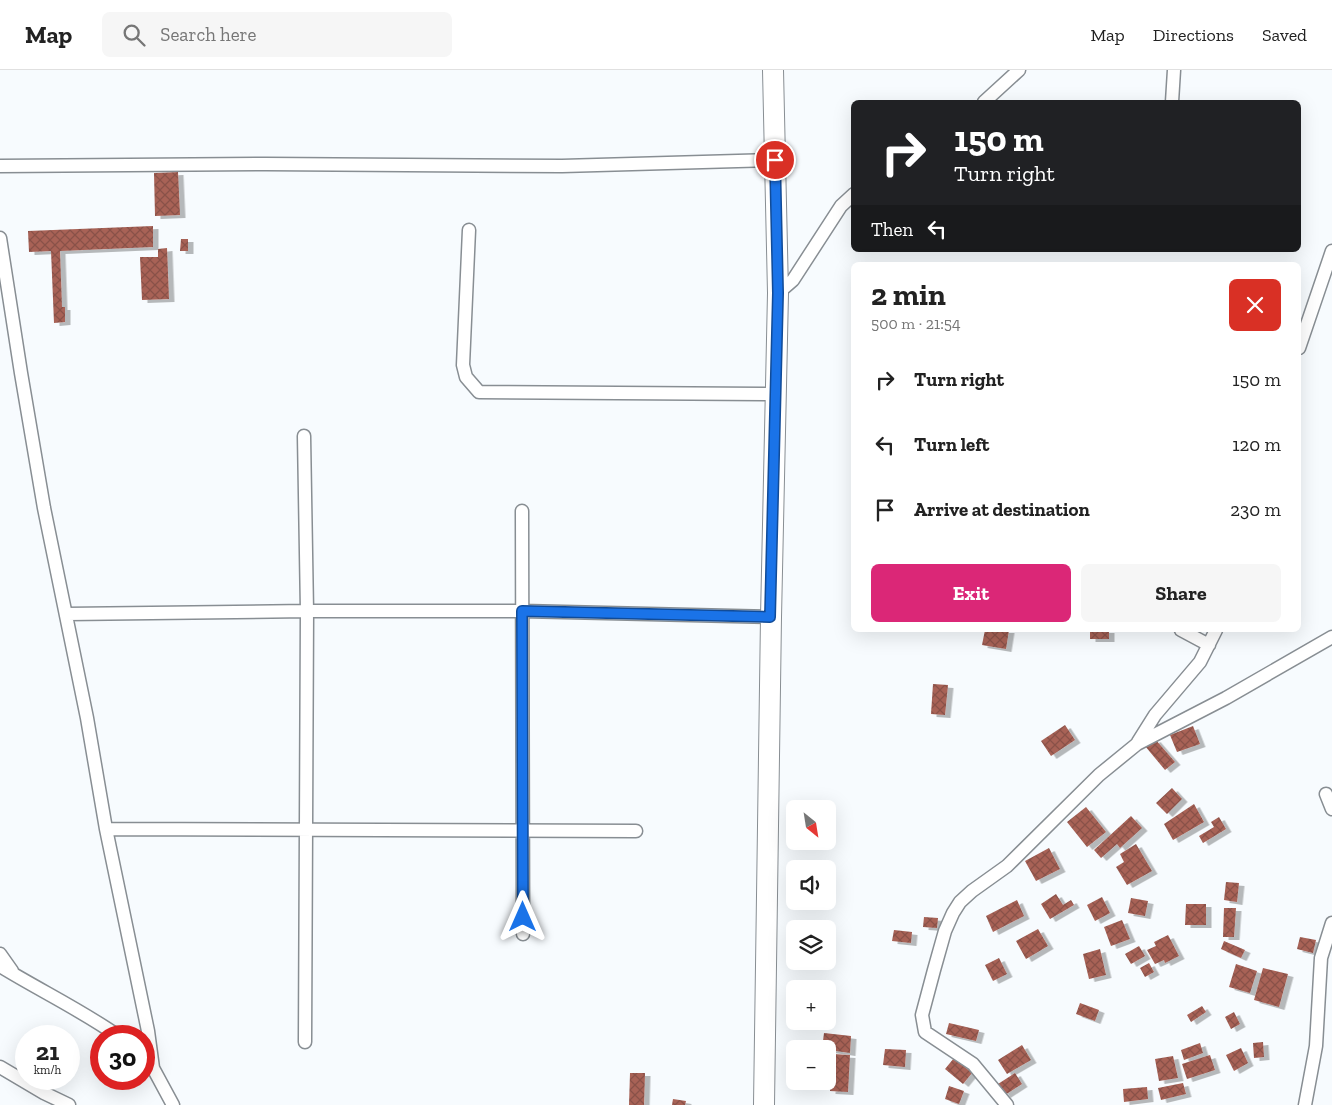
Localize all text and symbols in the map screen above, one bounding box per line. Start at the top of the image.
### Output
search box [102,12,452,57]
text: Map [25,20,72,49]
icon: search [120,21,148,49]
text: Search here [160,23,257,46]
text: Map [1090,24,1125,46]
text: Directions [1153,24,1234,46]
text: Saved [1262,24,1307,46]
text: 150 m [954,118,1044,160]
icon: right [871,120,936,185]
pin [754,139,796,181]
icon: arrive [761,146,789,174]
text: Turn right [954,160,1055,187]
icon: left [923,215,951,243]
text: Then [871,218,913,241]
text: 2 min [871,277,946,313]
button: close [1229,279,1281,331]
text: 500 m · 21:54 [871,314,961,333]
icon: right [871,366,899,394]
text: Turn right [914,368,1004,391]
text: 150 m [1232,368,1281,391]
icon: left [871,431,899,459]
text: Turn left [914,433,989,456]
text: 120 m [1232,433,1281,456]
icon: arrive [871,496,899,524]
text: Arrive at destination [914,498,1090,521]
text: 230 m [1230,498,1281,521]
button: Exit [871,564,1071,622]
button: Share [1081,564,1281,622]
north arrow [786,800,836,850]
map controls [786,800,836,1090]
button: sound [786,860,836,910]
position arrow [496,890,548,942]
button: layers [786,920,836,970]
button: + [786,980,836,1030]
speed limit sign: 30 [90,1025,155,1090]
text: 21 [36,1036,59,1066]
button: − [786,1040,836,1090]
text: km/h [34,1063,61,1077]

